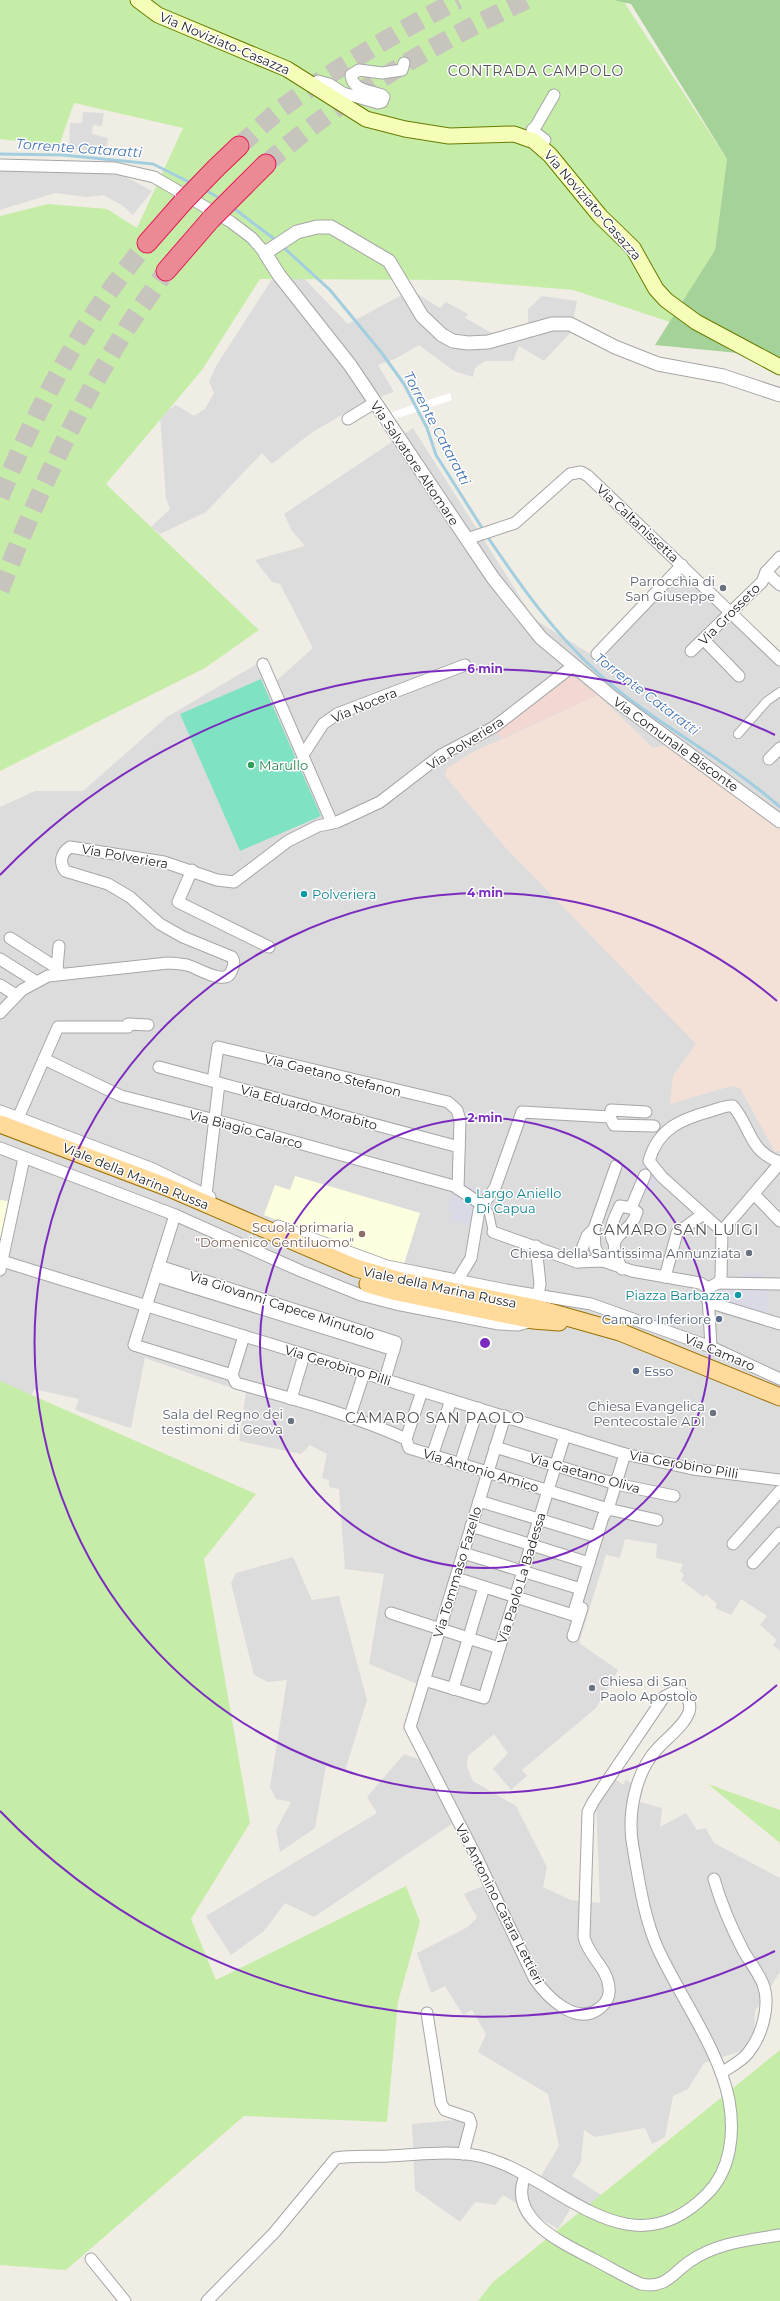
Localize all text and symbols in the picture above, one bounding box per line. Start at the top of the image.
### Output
street label: Via Noviziato-Casazza [157,8,293,78]
district label: CONTRADA CAMPOLO [448,62,624,80]
water label: Torrente Cataratti [15,135,143,161]
street label: Via Noviziato-Casazza [541,147,645,263]
water label: Torrente Cataratti [399,368,475,488]
street label: Via Salvatore Altomare [367,398,463,528]
street label: Via Caltanissetta [593,481,683,565]
place label: Parrocchia di San Giuseppe [625,573,715,604]
street label: Via Grosseto [695,580,763,648]
marker: Parrocchia di San Giuseppe [718,583,728,593]
water label: Torrente Cataratti [591,649,703,739]
text: 6 min [467,661,503,676]
street label: Via Nocera [329,684,399,726]
street label: Via Comunale Bisconte [610,693,742,795]
street label: Via Polveriera [424,713,506,773]
place label: Marullo [259,757,308,773]
marker: Marullo [246,760,256,770]
street label: Via Polveriera [80,841,170,871]
text: 4 min [467,885,503,900]
place label: Polveriera [312,886,376,902]
marker: Polveriera [299,889,309,899]
street label: Via Gaetano Stefanon [263,1050,403,1100]
street label: Via Eduardo Morabito [239,1081,379,1133]
street label: Via Biagio Calarco [188,1106,304,1152]
text: 2 min [468,1110,502,1125]
street label: Viale della Marina Russa [60,1139,212,1213]
place label: Largo Aniello Di Capua [476,1185,561,1216]
marker: Largo Aniello Di Capua [463,1195,473,1205]
place label: Scuola primaria "Domenico Gentiluomo" [195,1219,354,1250]
district label: CAMARO SAN LUIGI [593,1220,759,1239]
marker: Scuola primaria "Domenico Gentiluomo" [357,1229,367,1239]
place label: Chiesa della Santissima Annunziata [510,1245,741,1261]
marker: Chiesa della Santissima Annunziata [744,1248,754,1258]
street label: Viale della Marina Russa [362,1263,518,1311]
street label: Via Giovanni Capece Minutolo [187,1267,377,1343]
place label: Piazza Barbazza [625,1287,730,1303]
marker: Piazza Barbazza [733,1290,743,1300]
place label: Camaro Inferiore [602,1311,711,1327]
marker: Camaro Inferiore [714,1314,724,1324]
street label: Via Camaro [682,1330,758,1374]
centre of rings [478,1336,492,1350]
street label: Via Gerobino Pilli [283,1341,393,1389]
place label: Esso [644,1363,673,1379]
marker: Esso [631,1366,641,1376]
place label: Chiesa Evangelica Pentecostale ADI [588,1398,705,1429]
place label: Sala del Regno dei testimoni di Geova [161,1406,283,1437]
district label: CAMARO SAN PAOLO [345,1408,525,1427]
marker: Chiesa Evangelica Pentecostale ADI [708,1408,718,1418]
marker: Sala del Regno dei testimoni di Geova [286,1416,296,1426]
street label: Via Antonio Amico [421,1445,541,1495]
street label: Via Gerobino Pilli [628,1447,740,1481]
street label: Via Gaetano Oliva [528,1450,642,1496]
street label: Via Tommaso Fazello [429,1504,485,1640]
street label: Via Paolo La Badessa [493,1510,549,1646]
place label: Chiesa di San Paolo Apostolo [600,1673,697,1704]
marker: Chiesa di San Paolo Apostolo [587,1683,597,1693]
street label: Via Antonino Catara Lettieri [452,1821,548,1987]

